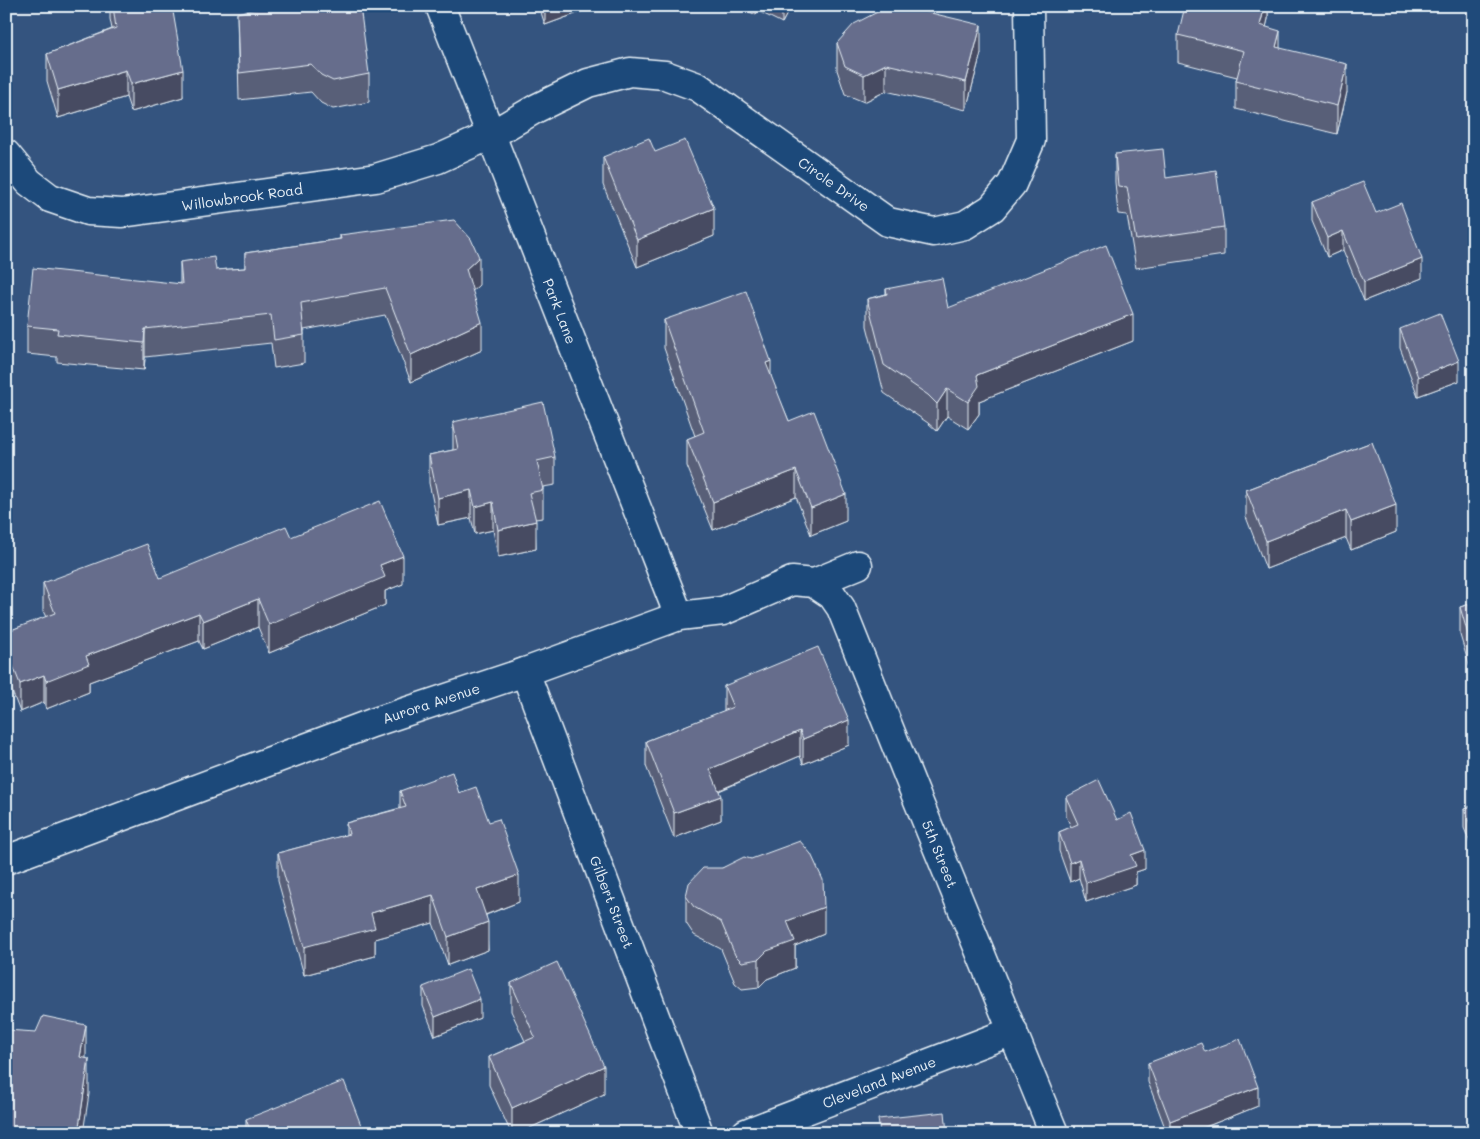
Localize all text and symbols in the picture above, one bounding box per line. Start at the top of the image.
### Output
street label: Circle Drive [794,152,874,216]
street label: Willowbrook Road [180,179,304,215]
street label: Park Lane [539,276,581,346]
street label: Aurora Avenue [380,678,482,728]
street label: 5th Street [918,817,962,891]
street label: Gilbert Street [586,853,638,951]
street label: Cleveland Avenue [820,1052,938,1112]

